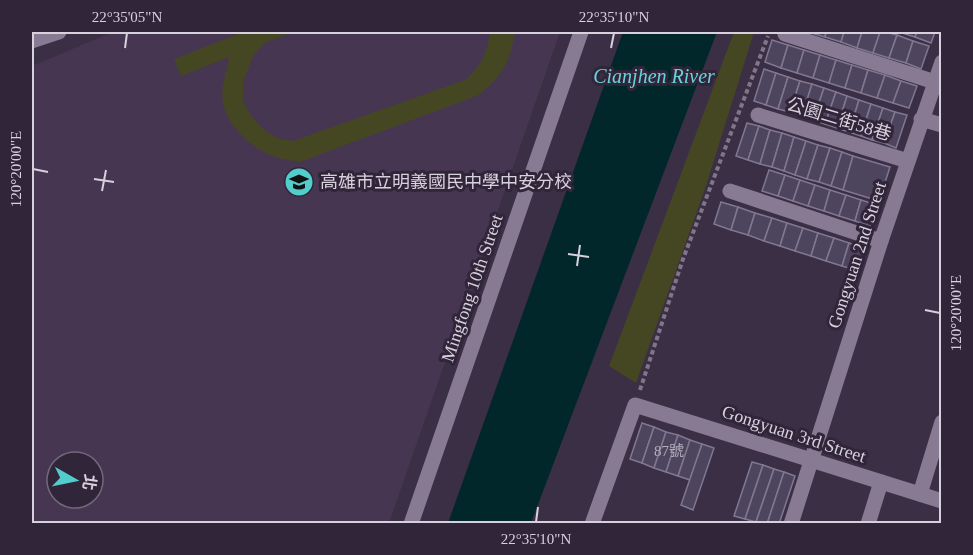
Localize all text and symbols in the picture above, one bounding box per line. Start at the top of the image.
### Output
text: 22°35'05"N [92,9,162,25]
text: 22°35'10"N [579,9,649,25]
water label: Cianjhen River [593,65,715,88]
street label: 公園二街58巷 [784,94,894,144]
text: 120°20'00"E [8,131,24,207]
school or university icon: 高雄市立明義國民中學中安分校 [283,166,315,198]
place label: 高雄市立明義國民中學中安分校 [320,172,572,192]
street label: Gongyuan 2nd Street [824,179,890,331]
street label: Mingfong 10th Street [437,211,507,365]
text: 120°20'00"E [948,275,964,351]
street label: Gongyuan 3rd Street [720,401,868,467]
house number: 87號 [654,443,684,459]
north arrow [45,450,105,510]
text: 北 [80,473,99,492]
text: 22°35'10"N [501,531,571,547]

